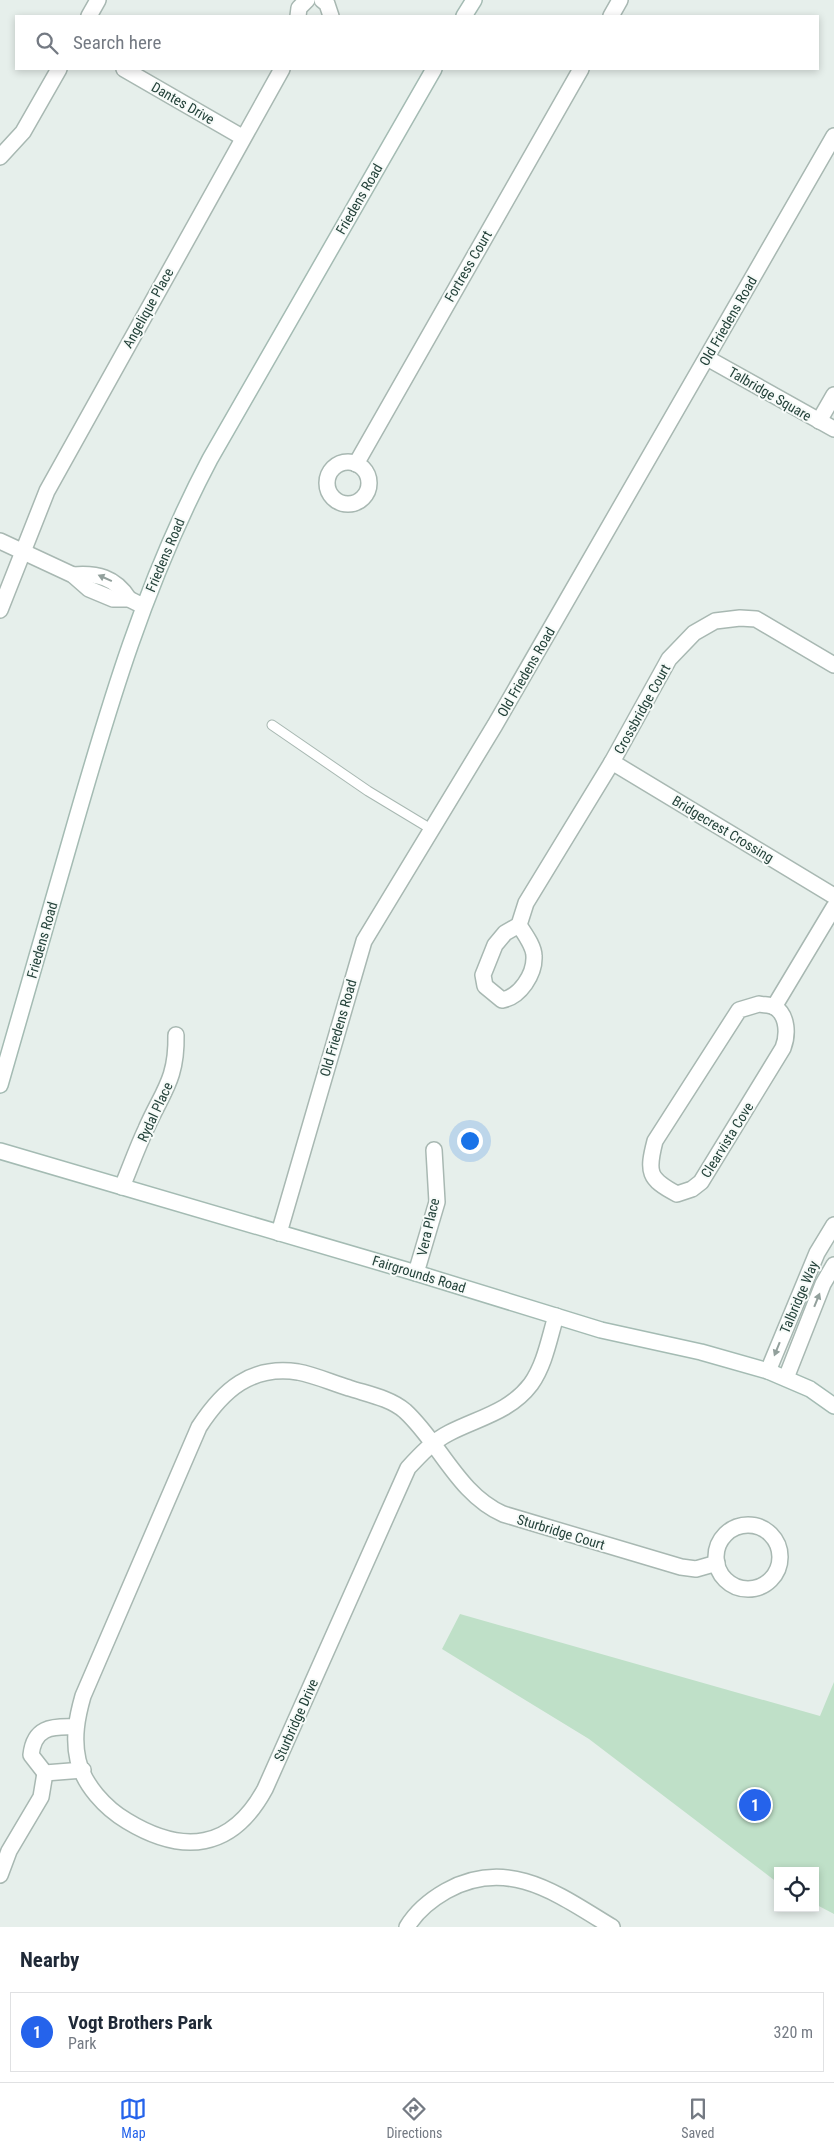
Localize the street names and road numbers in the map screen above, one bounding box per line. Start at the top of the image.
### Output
street label: Dantes Drive [149,79,218,128]
street label: Friedens Road [332,161,386,237]
street label: Fortress Court [441,228,495,304]
street label: Angelique Place [119,265,177,351]
street label: Old Friedens Road [696,274,760,368]
street label: Talbridge Square [726,364,815,424]
street label: Friedens Road [142,516,188,594]
street label: Old Friedens Road [494,625,558,719]
street label: Crossbridge Court [611,661,673,757]
street label: Bridgecrest Crossing [670,792,776,866]
street label: Friedens Road [23,900,61,980]
street label: Old Friedens Road [316,978,360,1078]
street label: Rydal Place [134,1079,176,1144]
street label: Clearvista Cove [697,1099,757,1181]
street label: Vera Place [414,1196,442,1257]
street label: Fairgrounds Road [370,1252,468,1296]
street label: Talbridge Way [777,1258,822,1336]
street label: Sturbridge Court [515,1511,607,1553]
street label: Sturbridge Drive [271,1676,321,1764]

